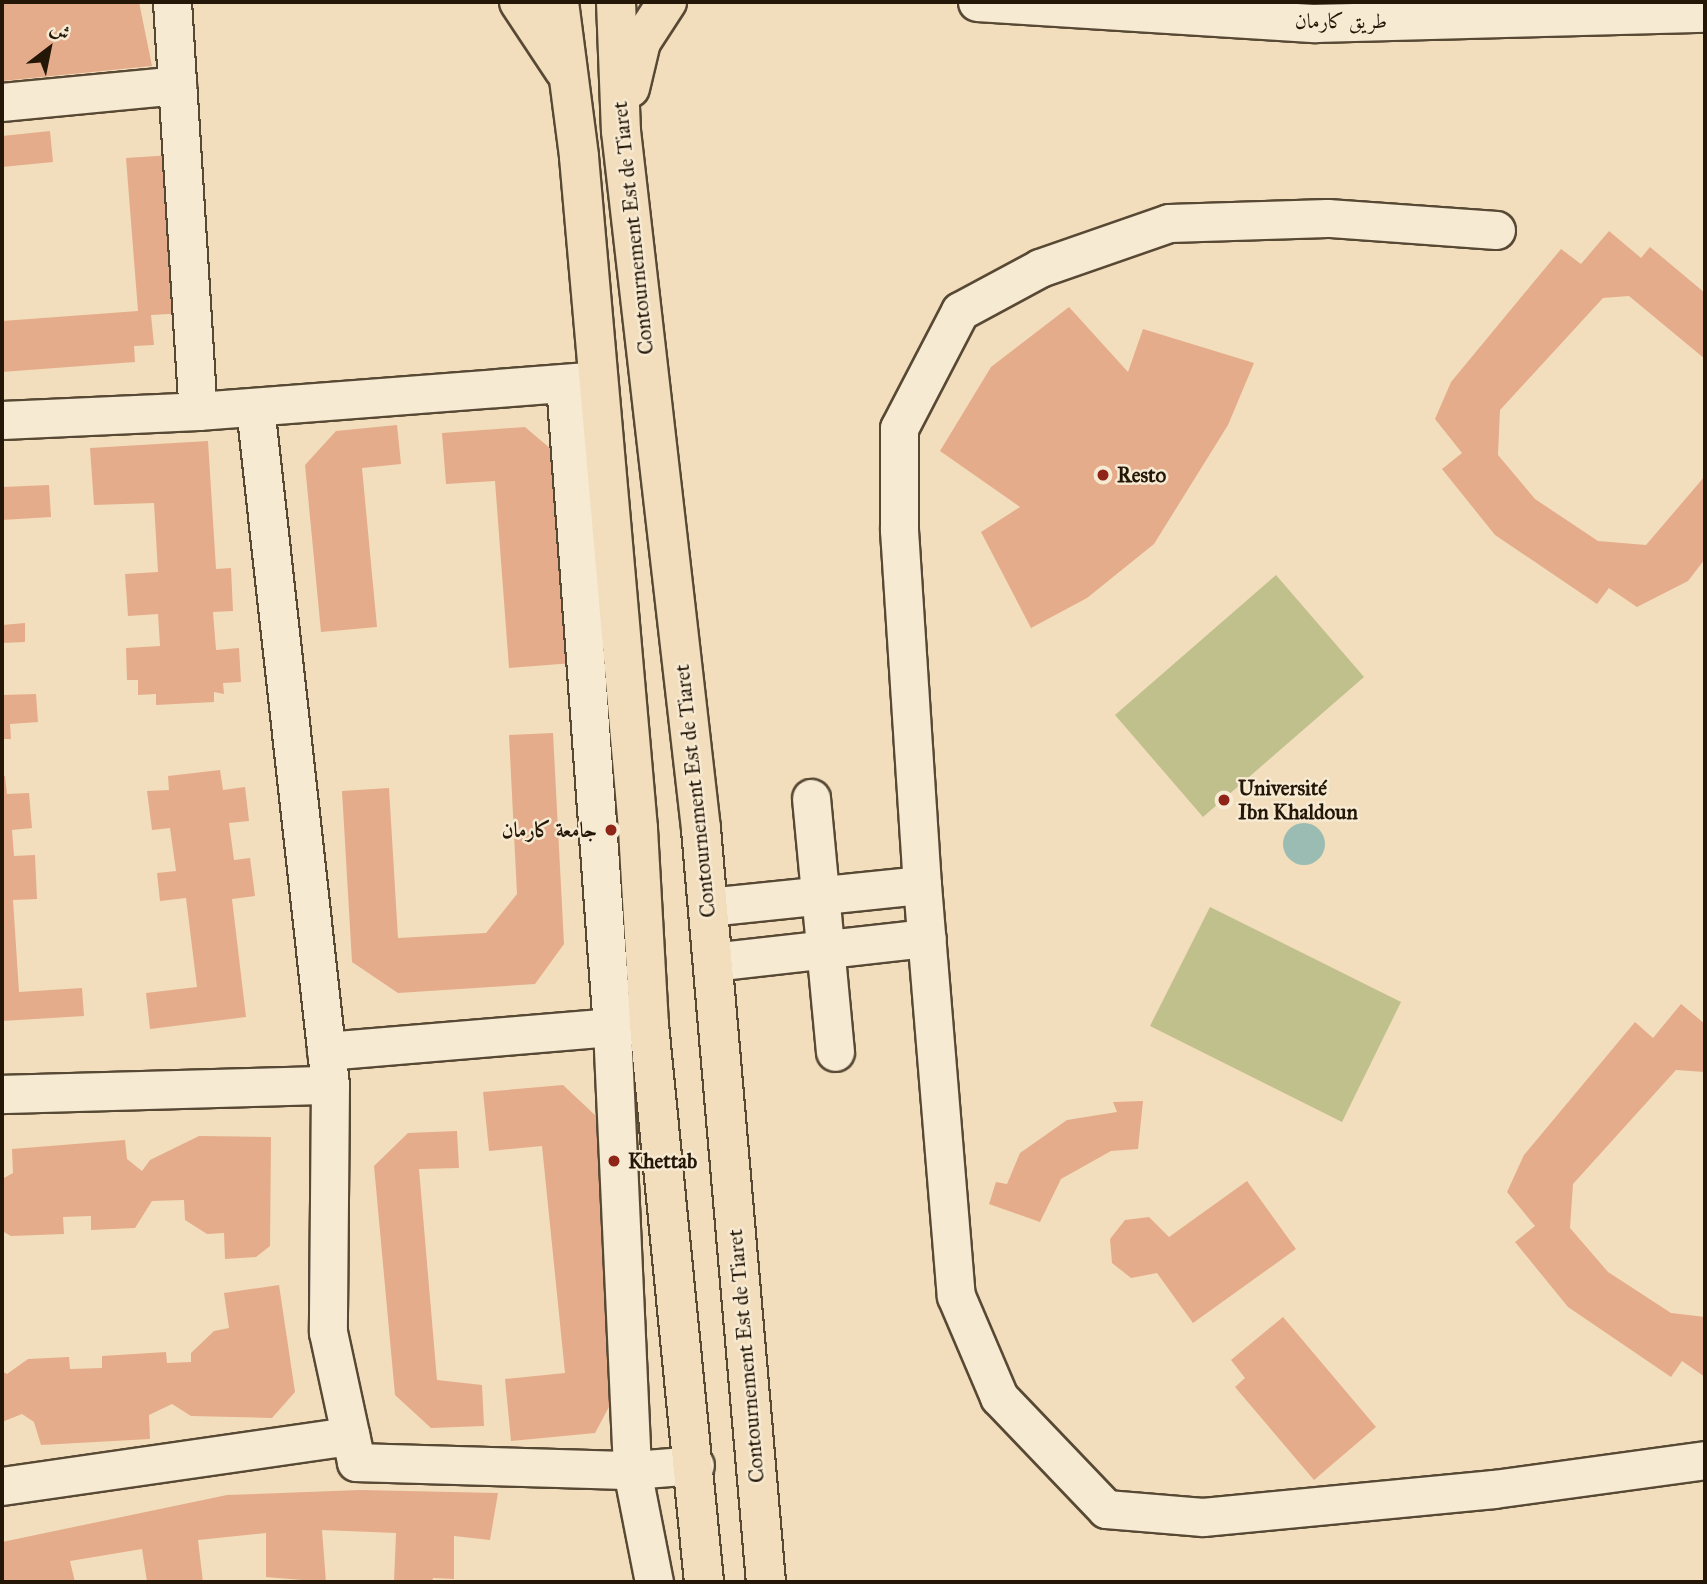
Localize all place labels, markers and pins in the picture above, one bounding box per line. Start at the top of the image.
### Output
place label: Resto [1117,462,1166,488]
marker: Resto [1095,467,1111,483]
place label: Université Ibn Khaldoun [1238,775,1358,825]
marker: Université Ibn Khaldoun [1216,792,1232,808]
place label: جامعة كارمان [502,817,597,843]
marker: جامعة كارمان [603,822,619,838]
place label: Khettab [628,1148,697,1174]
marker: Khettab [606,1153,622,1169]

